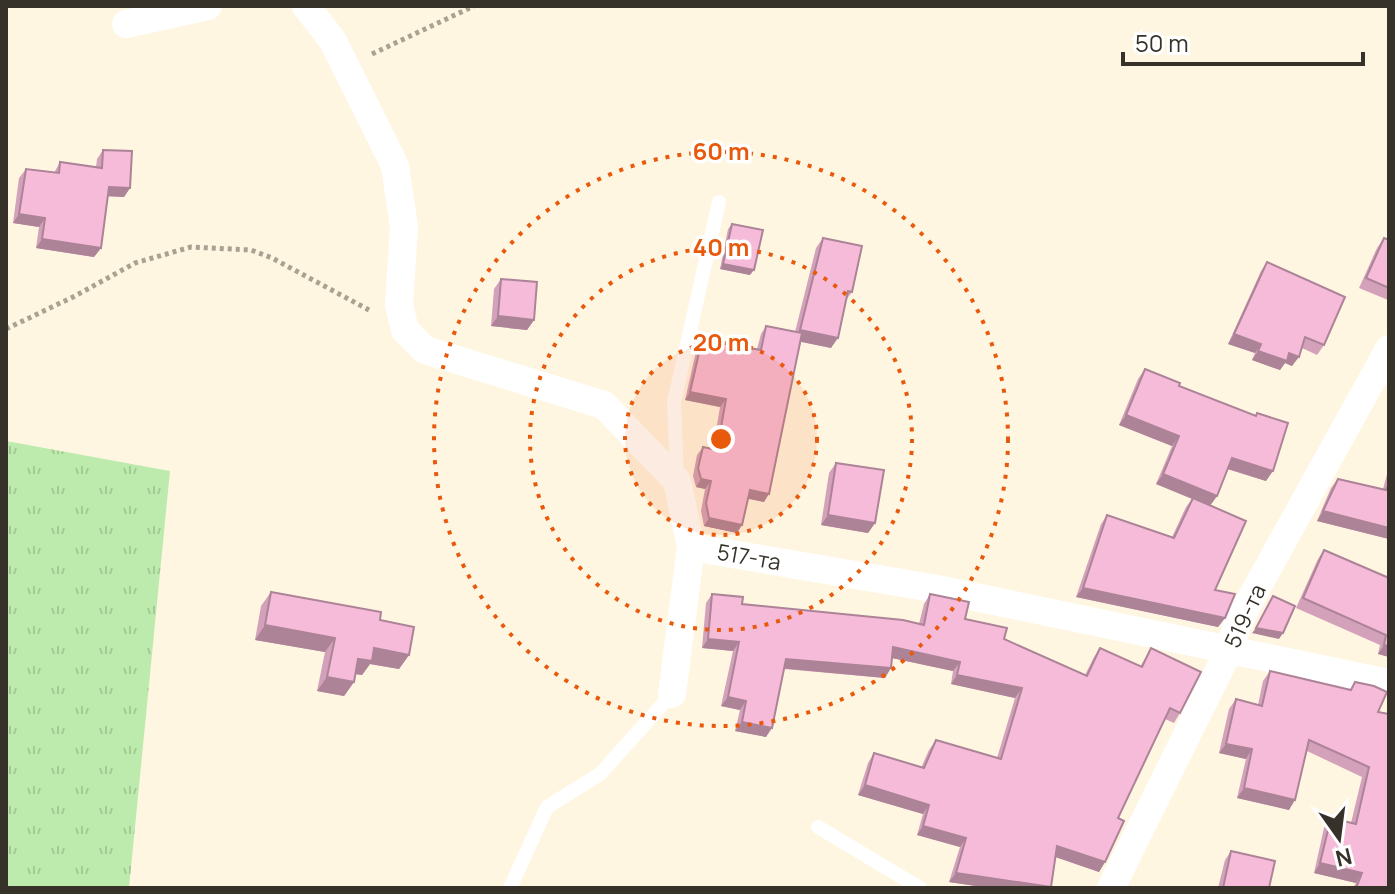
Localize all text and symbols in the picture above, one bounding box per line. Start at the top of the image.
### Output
scale bar [1123,16,1363,66]
text: 50 m [1135,26,1189,59]
text: 60 m [692,134,750,167]
text: 40 m [693,230,749,263]
text: 20 m [693,325,749,358]
centre of rings [707,425,735,453]
street label: 517-та [715,537,783,577]
street label: 519-та [1217,579,1273,653]
north arrow [1299,798,1379,878]
text: N [1333,841,1355,874]

